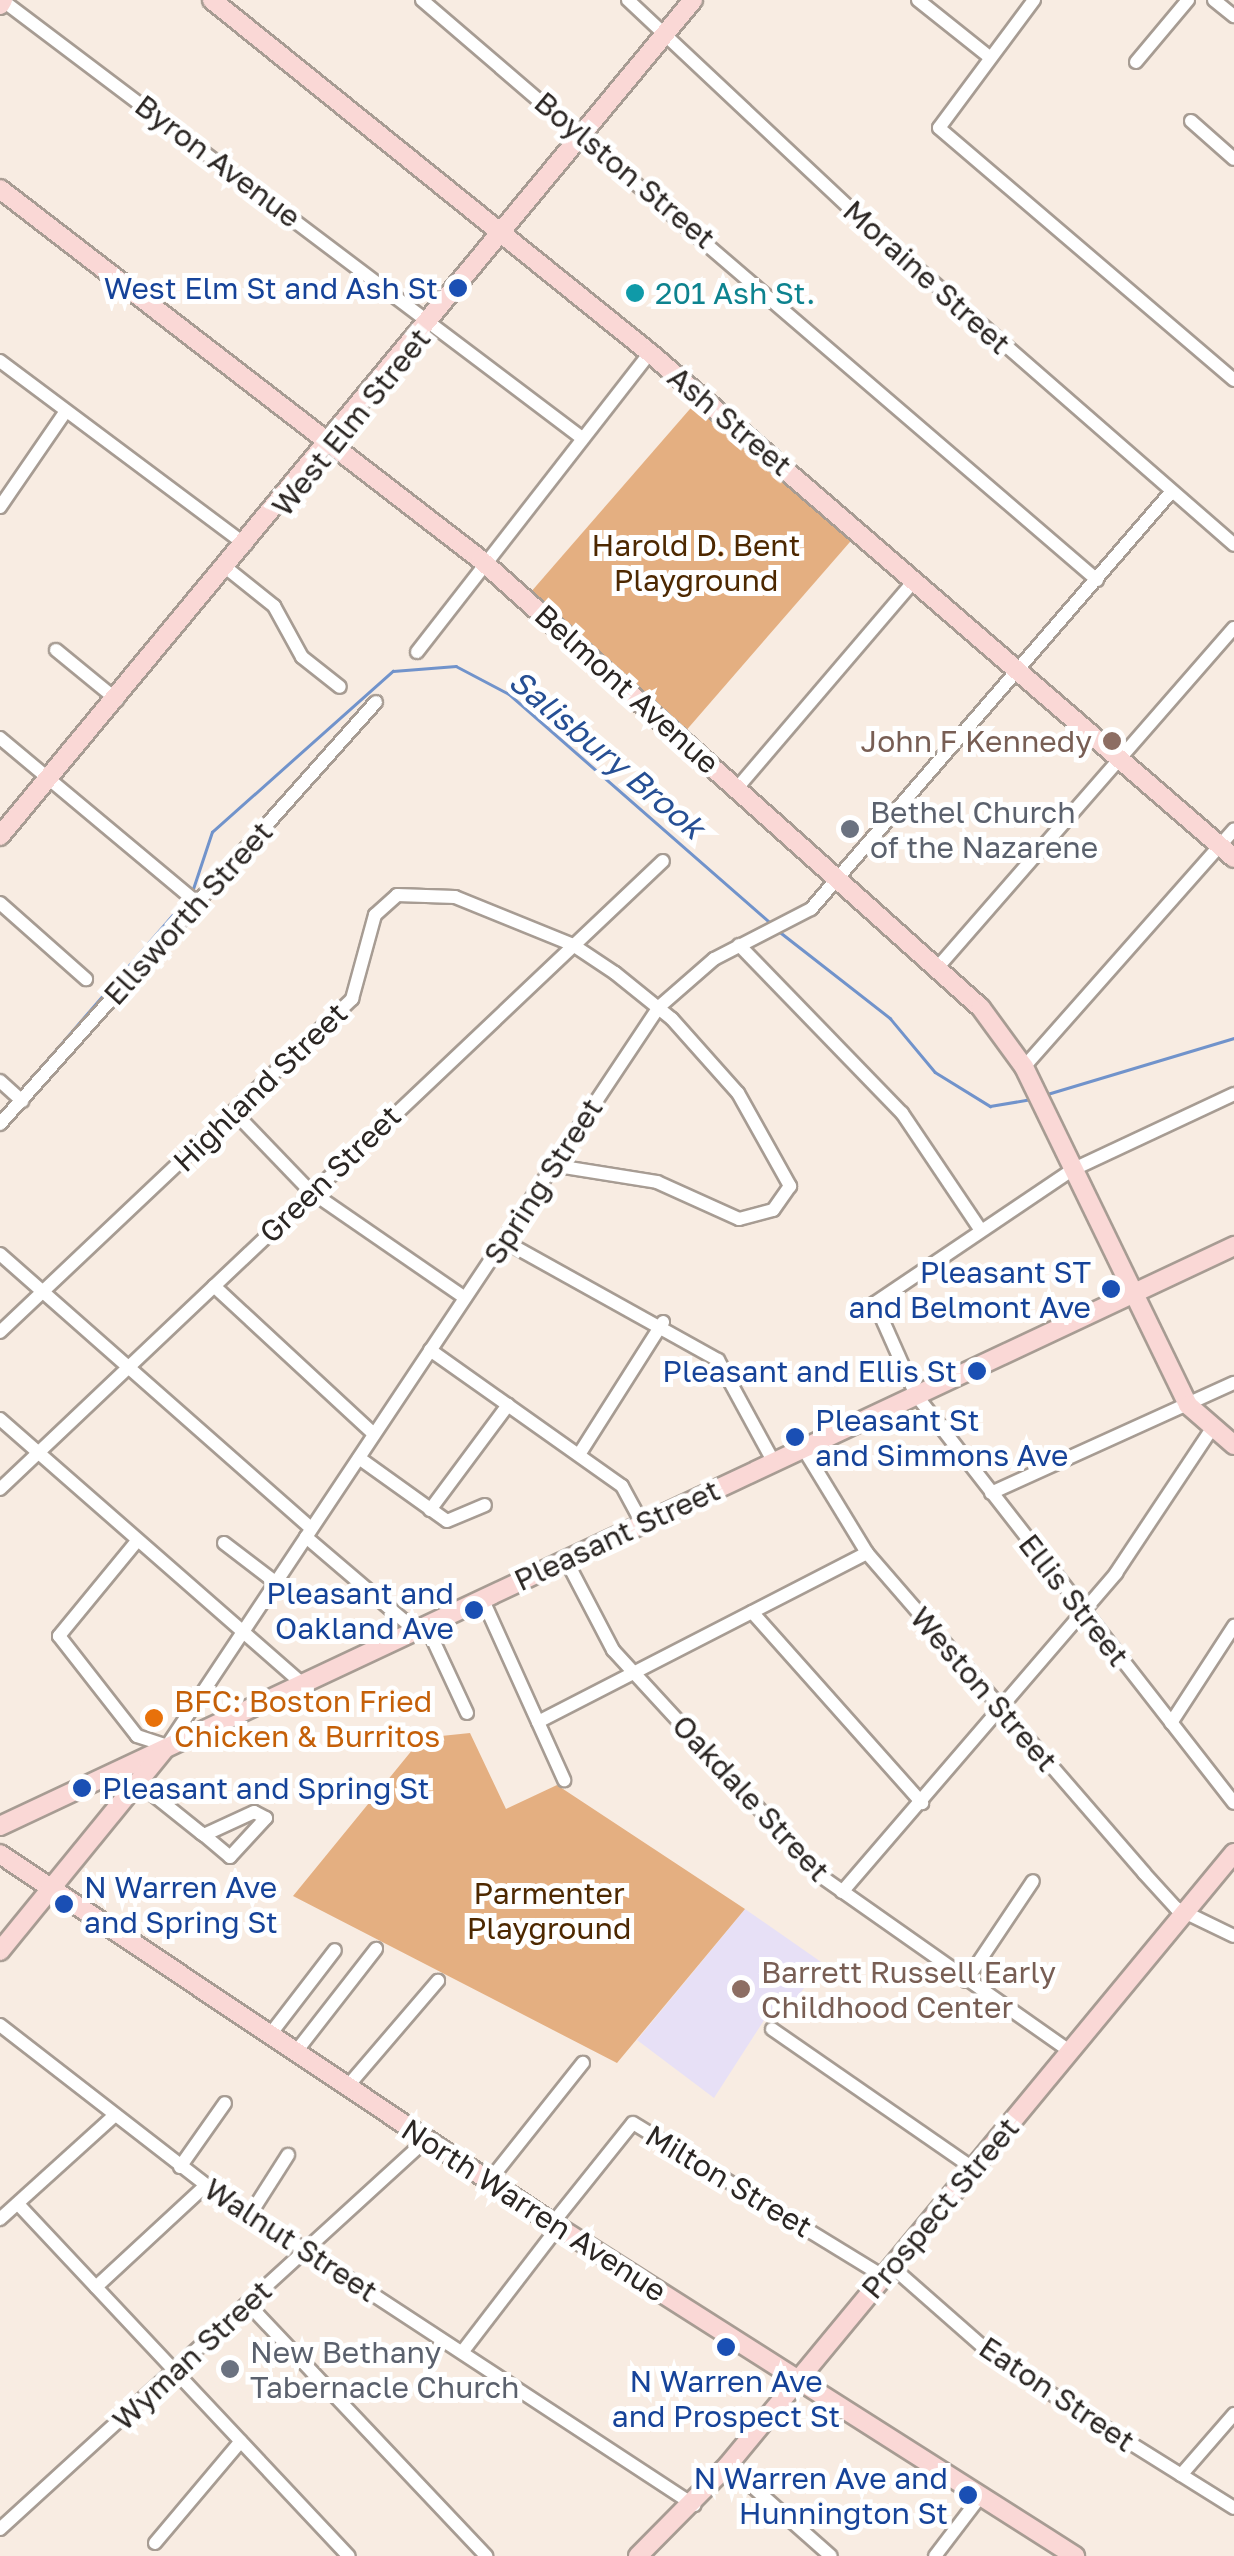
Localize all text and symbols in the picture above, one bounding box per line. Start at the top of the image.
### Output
street label: Boylston Street [527,84,723,256]
street label: Byron Avenue [128,87,308,235]
street label: Moraine Street [836,193,1018,361]
place label: West Elm St and Ash St [104,270,438,306]
place label: 201 Ash St. [655,275,815,311]
marker: West Elm St and Ash St [447,277,469,299]
marker: 201 Ash St. [624,282,646,304]
street label: West Elm Street [264,321,438,523]
street label: Ash Street [661,359,799,483]
park label: Harold D. Bent Playground [592,527,800,598]
street label: Belmont Avenue [528,597,726,781]
water label: Salisbury Brook [502,661,712,847]
place label: John F Kennedy [861,723,1092,759]
marker: John F Kennedy [1101,730,1123,752]
place label: Bethel Church of the Nazarene [870,794,1098,864]
street label: Ellsworth Street [96,814,280,1012]
marker: Bethel Church of the Nazarene [839,818,861,840]
street label: Highland Street [166,995,354,1179]
street label: Spring Street [476,1091,610,1271]
street label: Green Street [252,1098,408,1250]
place label: Pleasant ST and Belmont Ave [848,1254,1091,1324]
marker: Pleasant ST and Belmont Ave [1100,1278,1122,1300]
place label: Pleasant and Ellis St [662,1353,957,1389]
marker: Pleasant and Ellis St [966,1360,988,1382]
place label: Pleasant St and Simmons Ave [815,1402,1068,1472]
marker: Pleasant St and Simmons Ave [784,1426,806,1448]
street label: Pleasant Street [509,1472,725,1598]
street label: Ellis Street [1011,1527,1137,1673]
place label: Pleasant and Oakland Ave [266,1575,454,1646]
marker: Pleasant and Oakland Ave [463,1599,485,1621]
street label: Weston Street [903,1600,1065,1778]
place label: BFC: Boston Fried Chicken & Burritos [174,1683,440,1754]
marker: BFC: Boston Fried Chicken & Burritos [143,1707,165,1729]
street label: Oakdale Street [665,1708,837,1888]
place label: Pleasant and Spring St [102,1770,430,1806]
marker: Pleasant and Spring St [71,1777,93,1799]
place label: N Warren Ave and Spring St [84,1869,278,1940]
park label: Parmenter Playground [467,1875,631,1946]
marker: N Warren Ave and Spring St [53,1893,75,1915]
place label: Barrett Russell Early Childhood Center [761,1954,1056,2024]
marker: Barrett Russell Early Childhood Center [730,1978,752,2000]
street label: Prospect Street [854,2110,1026,2306]
street label: North Warren Avenue [395,2111,673,2309]
street label: Milton Street [639,2117,819,2245]
street label: Walnut Street [198,2171,384,2309]
street label: Wyman Street [105,2272,279,2438]
street label: Eaton Street [973,2329,1141,2459]
place label: New Bethany Tabernacle Church [250,2334,520,2404]
marker: N Warren Ave and Prospect St [715,2336,737,2358]
marker: New Bethany Tabernacle Church [219,2358,241,2380]
place label: N Warren Ave and Prospect St [612,2363,840,2434]
place label: N Warren Ave and Hunnington St [693,2460,948,2530]
marker: N Warren Ave and Hunnington St [957,2484,979,2506]

